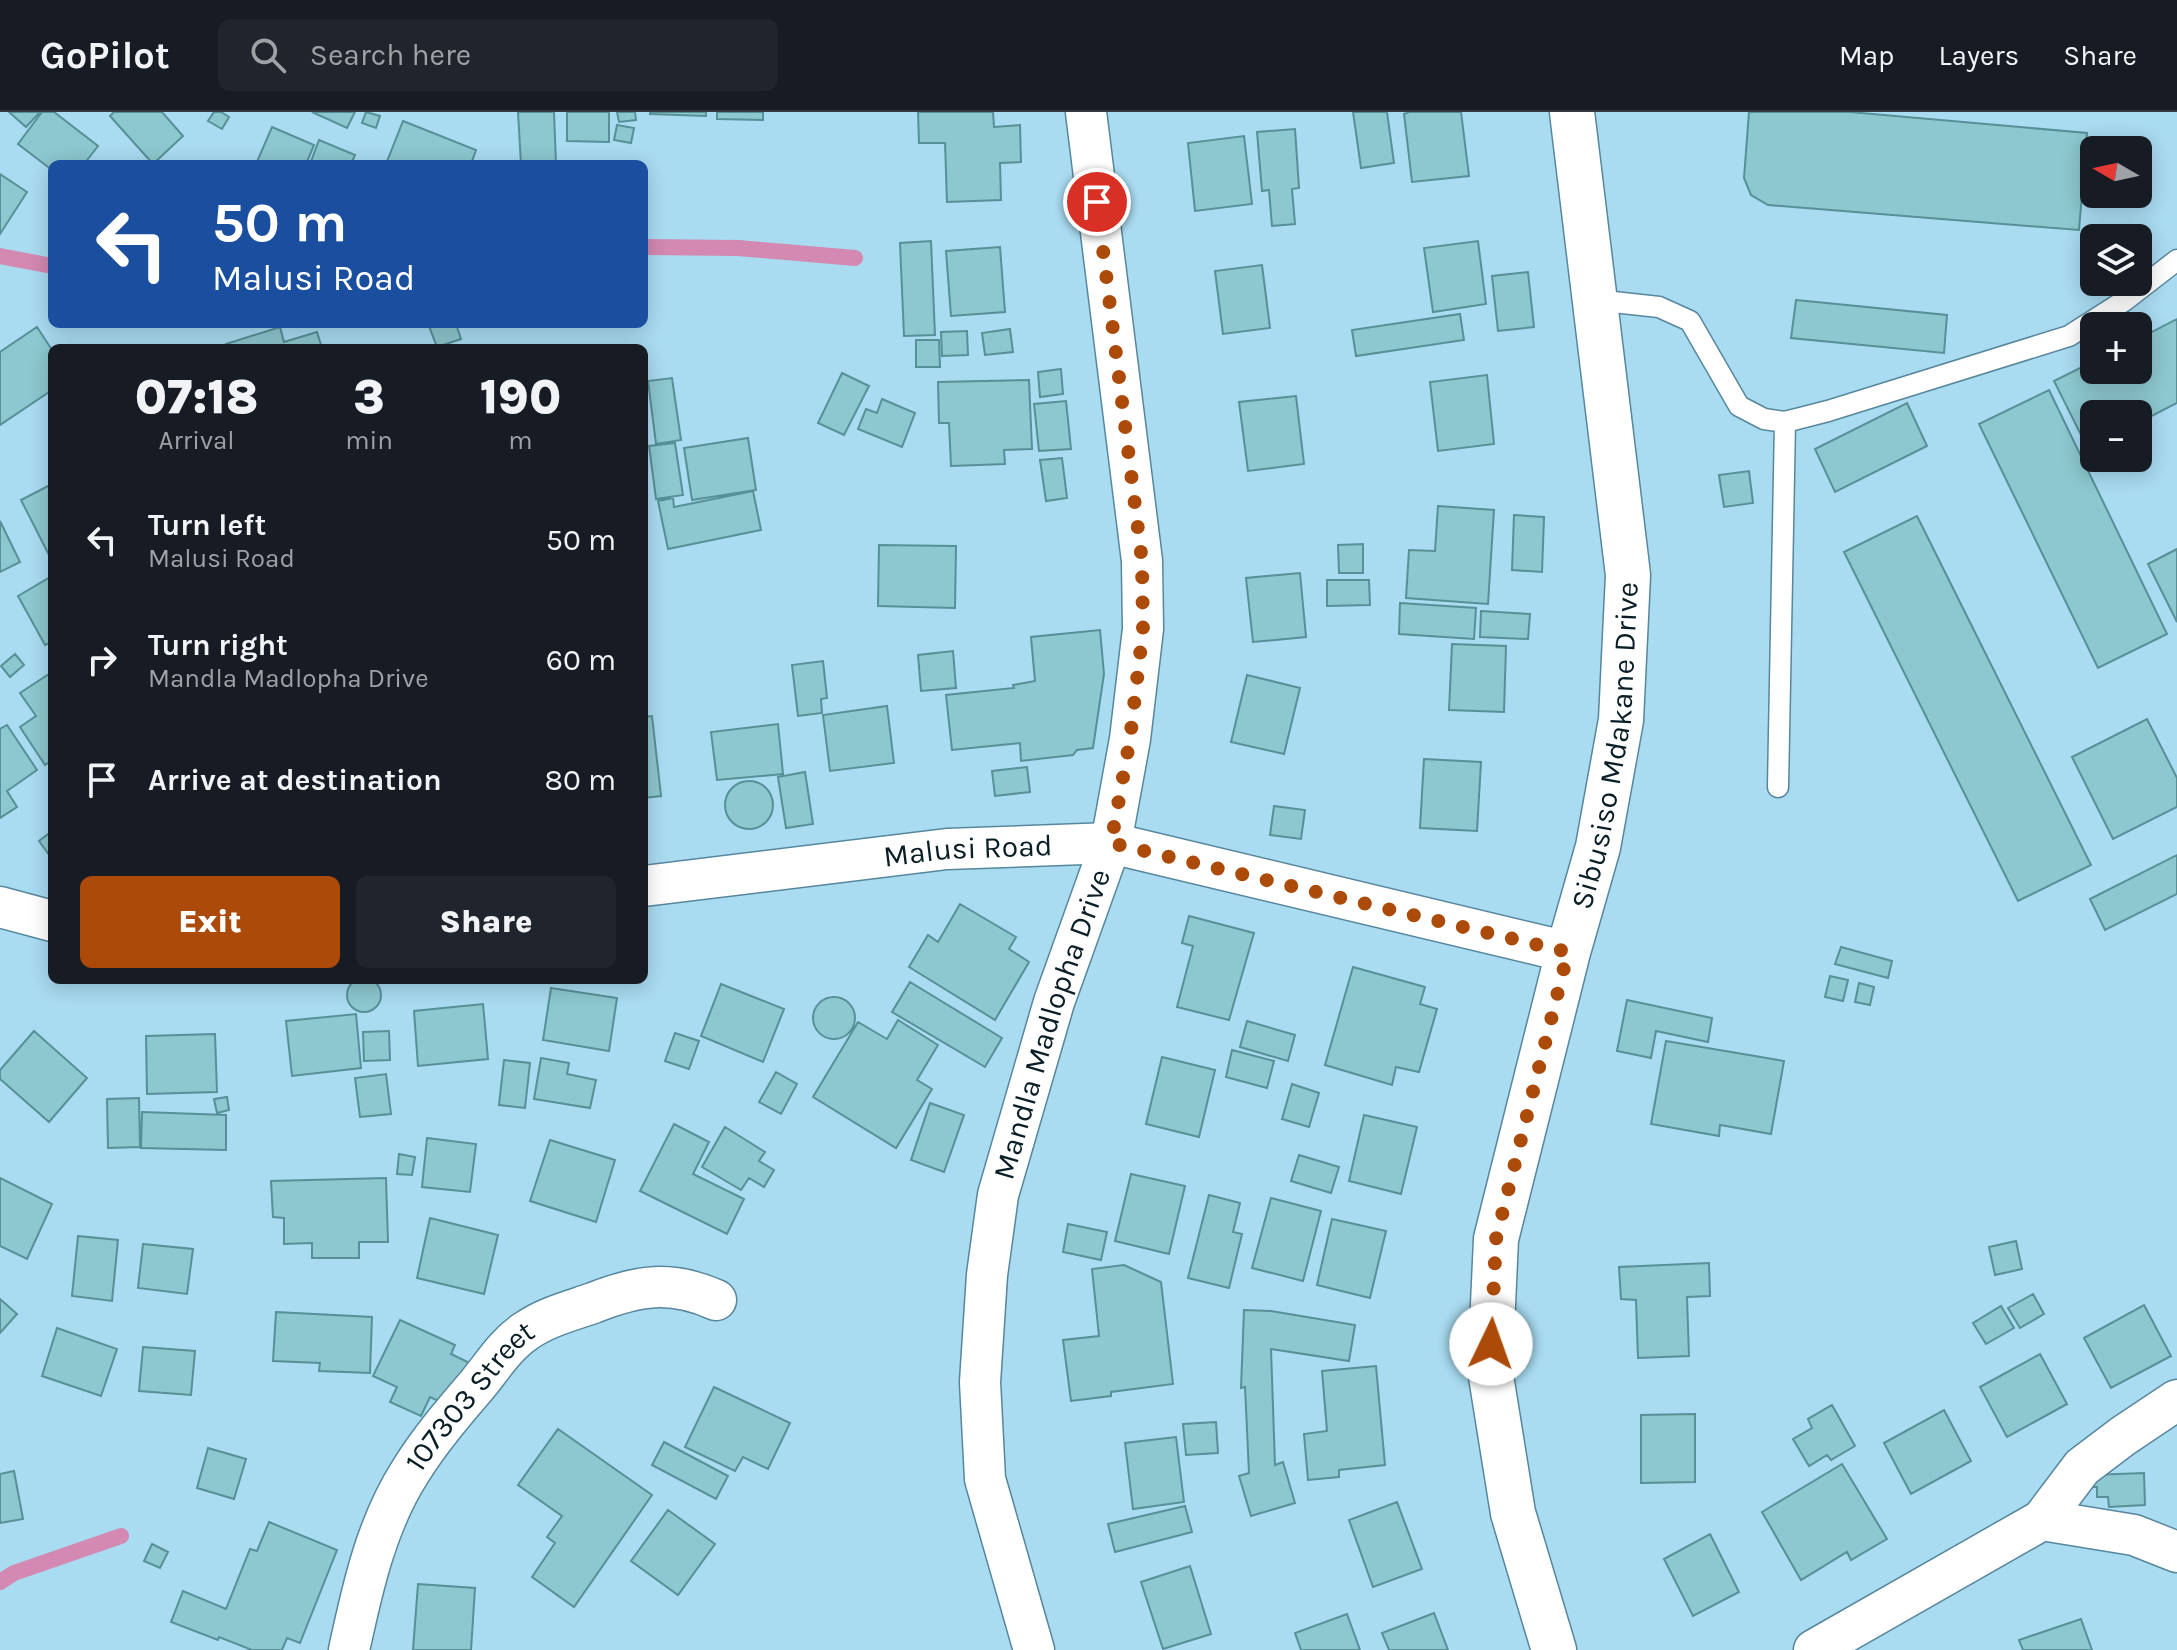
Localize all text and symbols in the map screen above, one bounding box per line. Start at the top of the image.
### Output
search box [218,19,778,91]
text: GoPilot [40,33,170,78]
icon: search [246,33,290,77]
text: Search here [310,37,471,73]
text: Map [1839,39,1894,72]
text: Layers [1938,39,2019,72]
text: Share [2063,39,2137,72]
north arrow [2080,136,2152,208]
map controls [2080,136,2152,472]
pin [1063,168,1131,236]
icon: arrive [1075,180,1119,224]
text: 50 m [212,190,347,255]
icon: left [80,192,184,296]
button: layers [2080,224,2152,296]
text: Malusi Road [212,257,415,299]
button: + [2080,312,2152,384]
text: 07:18 [135,369,258,425]
text: 3 [353,369,385,425]
text: 190 [480,369,561,425]
button: − [2080,400,2152,472]
text: Arrival [158,425,235,456]
text: min [345,425,393,456]
text: m [508,425,533,456]
text: Turn left [148,507,266,543]
icon: left [80,518,124,562]
text: 50 m [546,522,616,558]
text: Malusi Road [148,543,295,574]
street label: Sibusiso Mdakane Drive [1563,581,1646,913]
text: Turn right [148,627,288,663]
icon: right [80,638,124,682]
text: 60 m [546,642,616,678]
text: Mandla Madlopha Drive [148,663,429,694]
icon: arrive [80,758,124,802]
text: Arrive at destination [148,762,442,798]
text: 80 m [545,762,616,798]
street label: Malusi Road [881,827,1053,875]
street label: Mandla Madlopha Drive [985,864,1118,1184]
button: Exit [80,876,340,968]
button: Share [356,876,616,968]
position arrow [1449,1302,1533,1386]
street label: 107303 Street [397,1313,541,1478]

